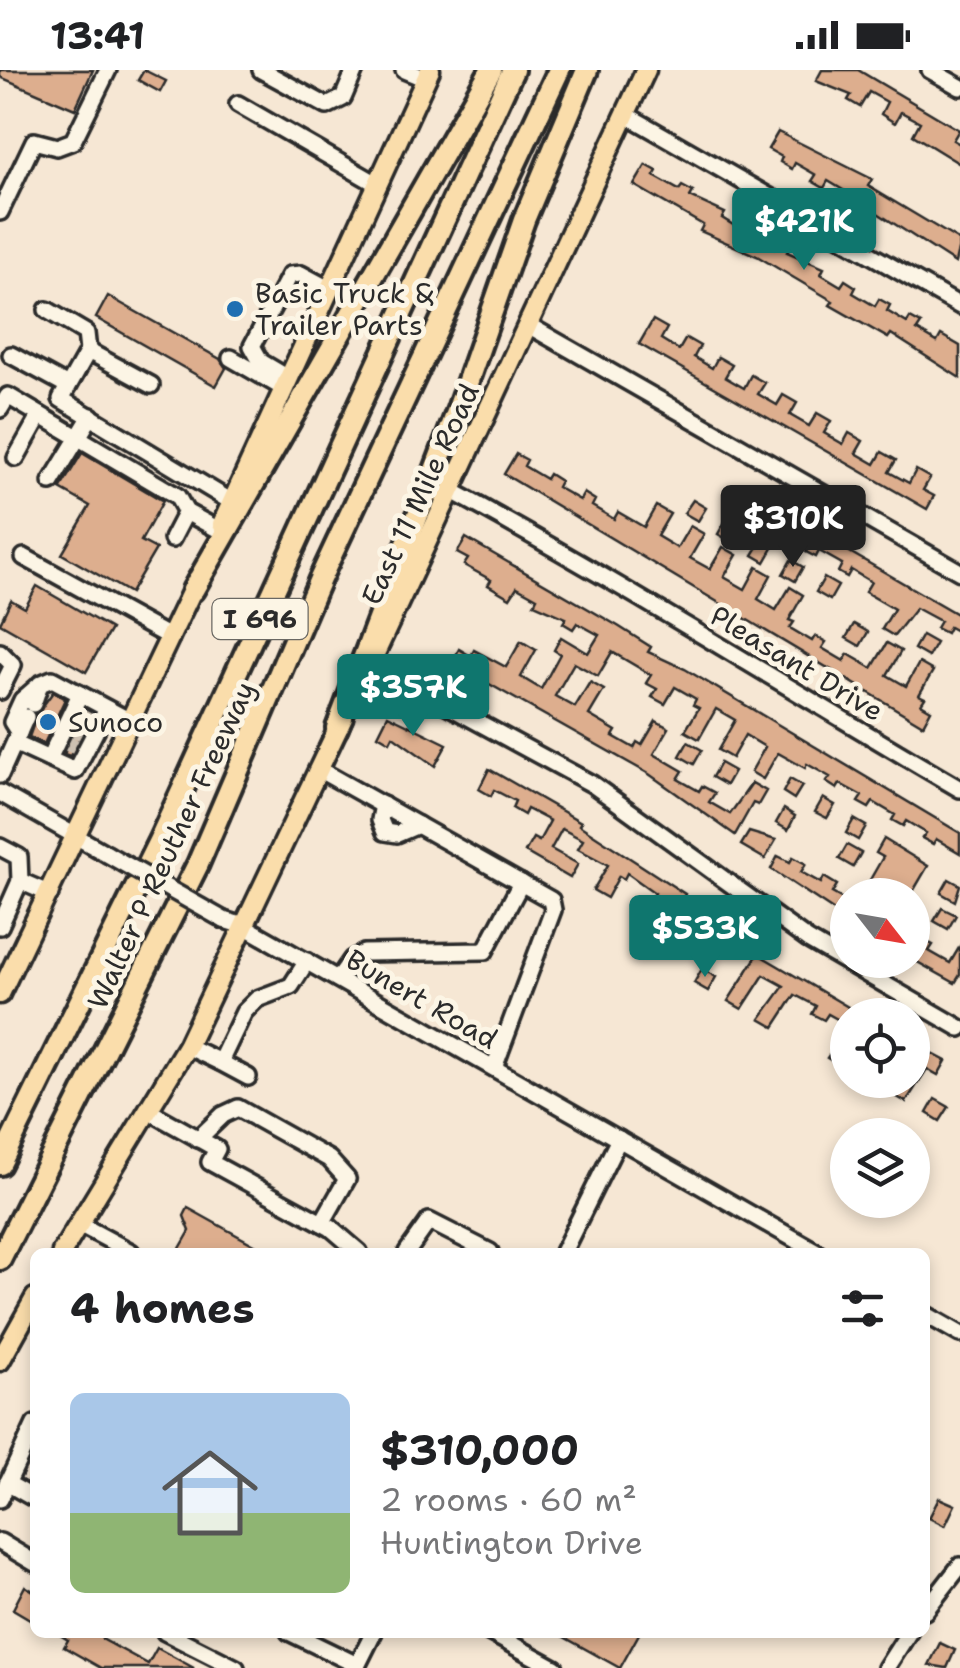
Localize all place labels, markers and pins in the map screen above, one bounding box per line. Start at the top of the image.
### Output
pin: $421K [734,188,874,273]
place label: Basic Truck & Trailer Parts [255,274,433,344]
marker: Basic Truck & Trailer Parts [224,298,246,320]
pin: $310K [723,485,863,570]
pin: $357K [343,654,483,739]
place label: Sunoco [68,703,163,741]
marker: Sunoco [37,711,59,733]
pin: $533K [635,895,775,980]

